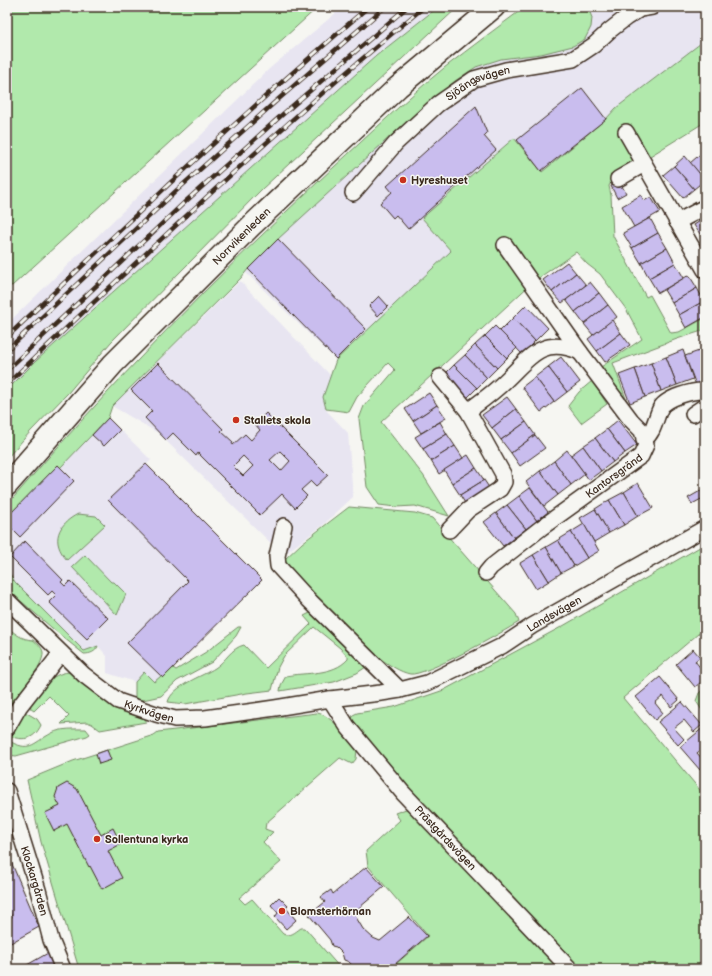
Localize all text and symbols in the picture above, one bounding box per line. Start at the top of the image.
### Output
street label: Sjöängsvägen [443,63,511,104]
place label: Hyreshuset [411,174,468,187]
marker: Hyreshuset [398,175,408,185]
street label: Norrvikenleden [210,205,273,268]
place label: Stallets skola [244,414,311,427]
marker: Stallets skola [231,415,241,425]
street label: Kantorsgränd [583,451,645,501]
street label: Landsvägen [524,593,584,635]
street label: Kyrkvägen [122,698,175,725]
street label: Prästgårdsvägen [411,803,479,873]
place label: Sollentuna kyrka [105,833,188,846]
marker: Sollentuna kyrka [92,834,102,844]
street label: Klockargården [18,844,50,917]
place label: Blomsterhörnan [290,905,371,918]
marker: Blomsterhörnan [277,906,287,916]

